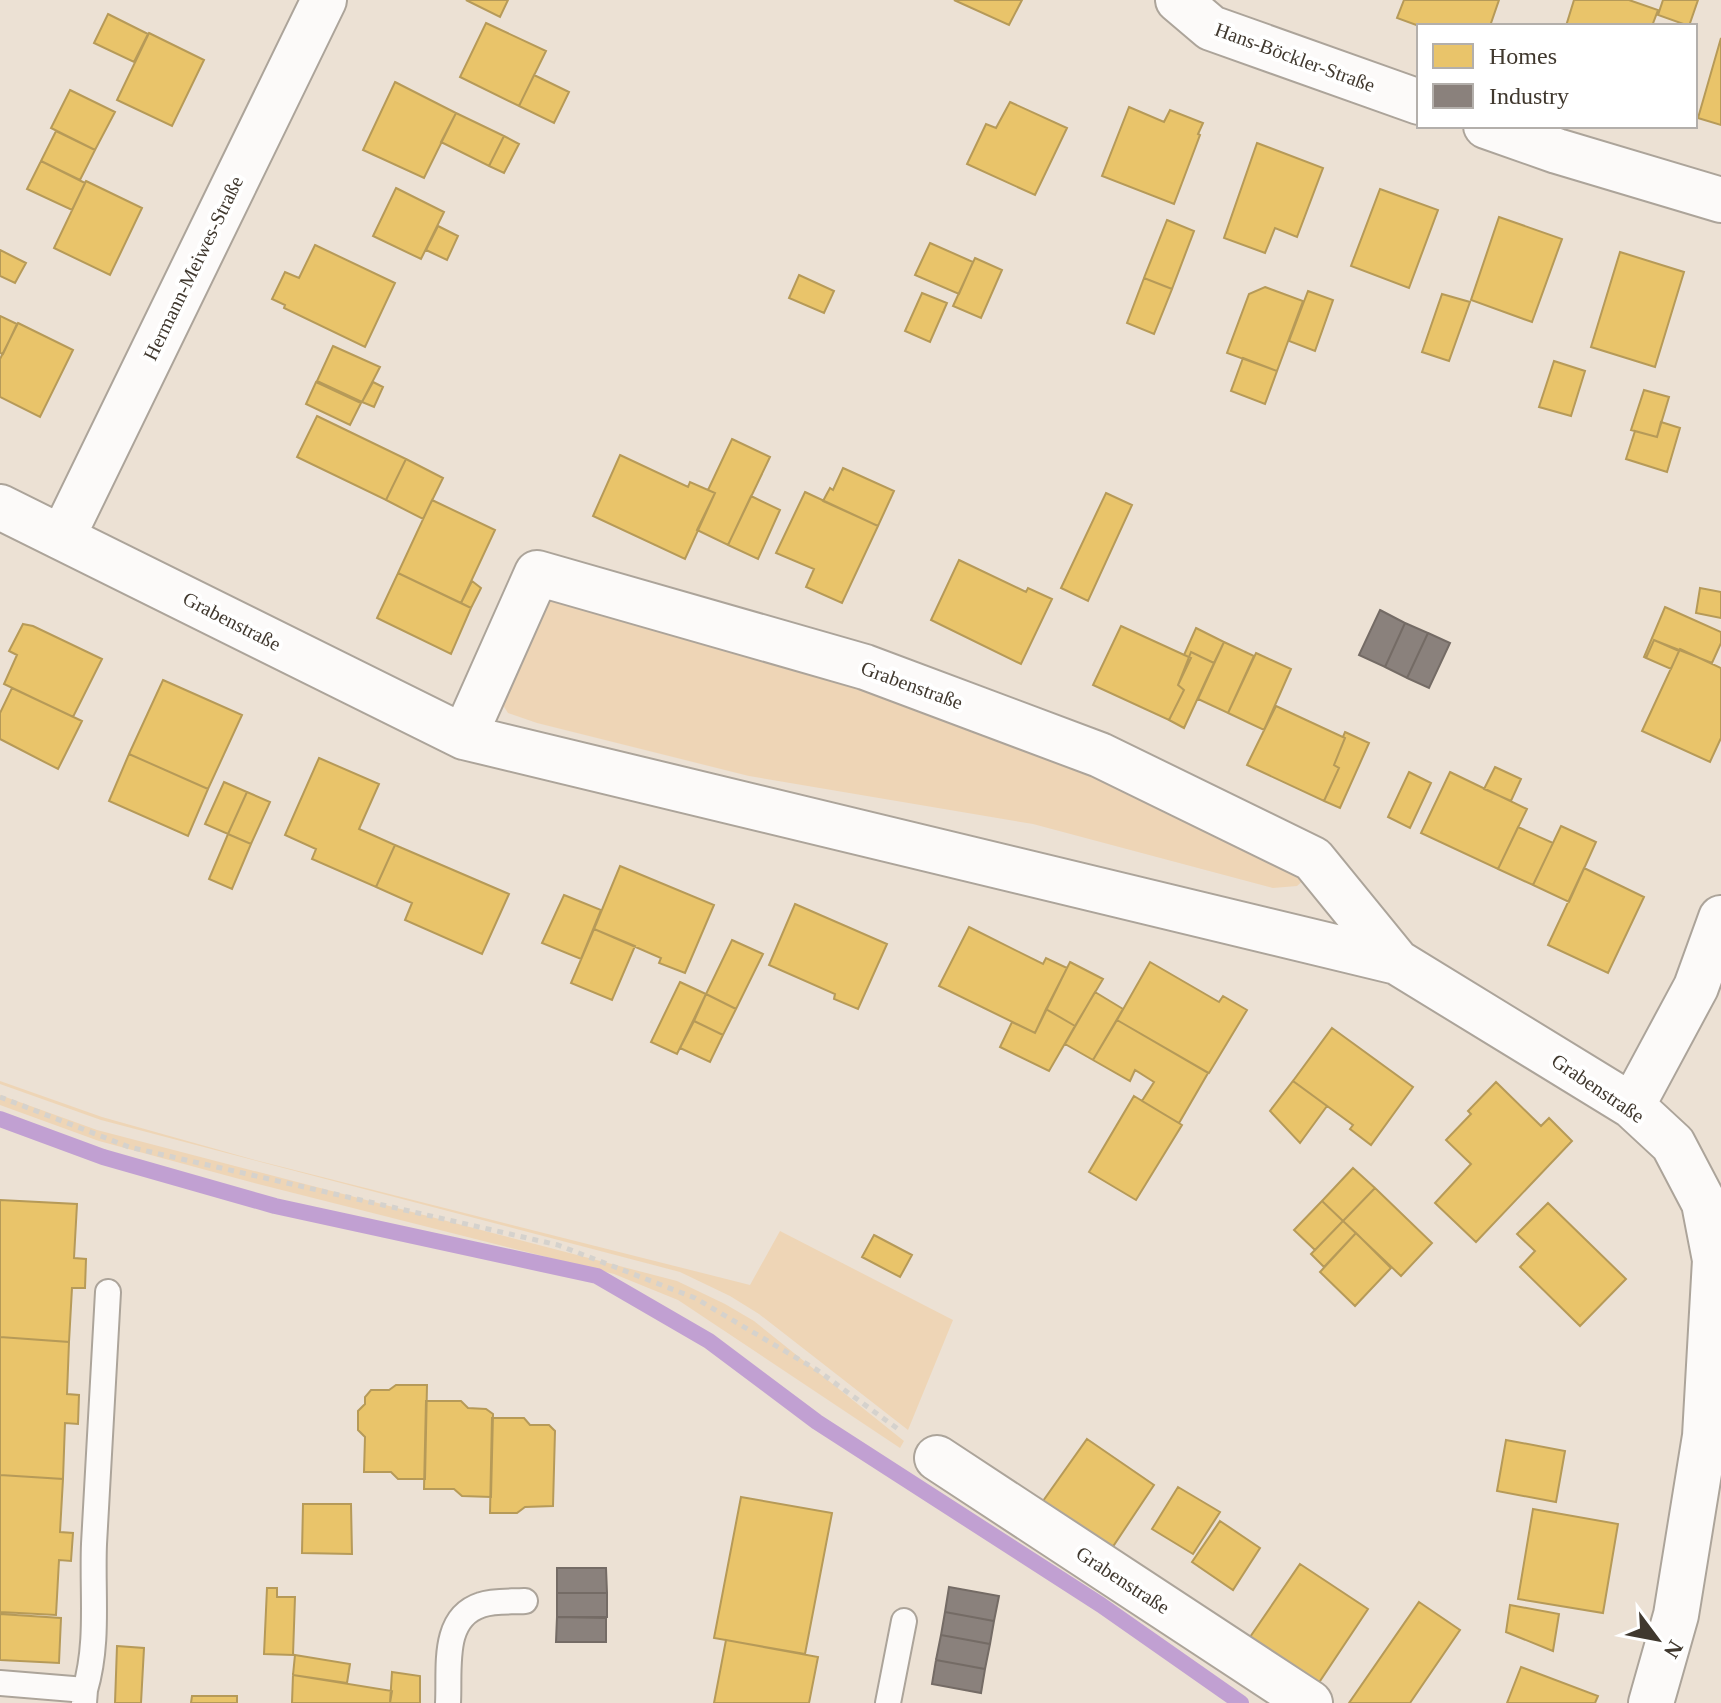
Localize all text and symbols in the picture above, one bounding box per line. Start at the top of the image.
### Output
street label: Hans-Böckler-Straße [1212,18,1378,96]
legend [1417,24,1697,128]
text: Homes [1489,43,1557,69]
text: Industry [1489,83,1569,109]
street label: Hermann-Meiwes-Straße [139,172,247,364]
street label: Grabenstraße [180,587,285,655]
street label: Grabenstraße [858,656,966,714]
street label: Grabenstraße [1548,1049,1648,1127]
street label: Grabenstraße [1072,1542,1174,1618]
north arrow [1617,1599,1697,1679]
text: N [1659,1636,1688,1663]

